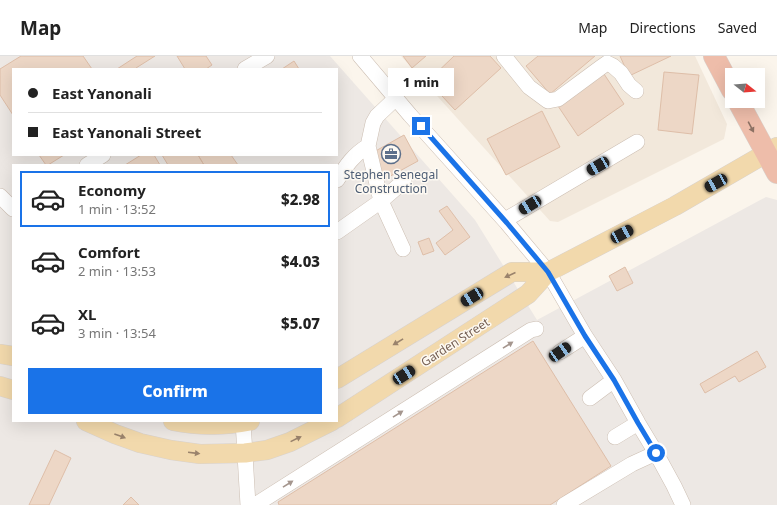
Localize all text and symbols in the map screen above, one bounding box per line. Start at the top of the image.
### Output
text: Map [20,15,61,41]
text: Map [578,18,607,37]
text: Directions [629,18,696,37]
text: Saved [718,18,757,37]
callout: 1 min [388,68,454,96]
north arrow [725,68,765,108]
map controls [725,68,765,108]
text: 1 min [403,73,439,91]
text: East Yanonali [52,83,152,103]
route end [412,117,430,135]
text: East Yanonali Street [52,122,201,142]
one-way arrow [748,122,755,133]
office icon: Stephen Senegal Construction [380,143,402,165]
car [585,155,611,177]
place label: Stephen Senegal Construction [344,166,438,197]
car [703,172,729,194]
text: Economy [78,180,146,200]
icon: car [30,181,66,217]
text: $2.98 [281,189,320,209]
car [517,194,543,216]
text: 1 min · 13:52 [78,200,156,218]
car [609,223,635,245]
text: Comfort [78,242,140,262]
icon: car [30,243,66,279]
text: $4.03 [281,251,320,271]
text: 2 min · 13:53 [78,262,156,280]
one-way arrow [504,272,515,278]
car [459,286,485,308]
text: XL [78,304,96,324]
icon: car [30,305,66,341]
text: $5.07 [281,313,320,333]
street label: Garden Street [418,313,493,370]
text: 3 min · 13:54 [78,324,156,342]
one-way arrow [392,338,404,345]
car [547,340,573,364]
one-way arrow [502,341,513,348]
car [391,363,417,387]
button: Confirm [28,368,322,414]
one-way arrow [392,411,404,418]
one-way arrow [114,433,126,439]
one-way arrow [290,436,302,442]
route start [647,444,665,462]
one-way arrow [188,450,200,456]
one-way arrow [283,480,293,488]

